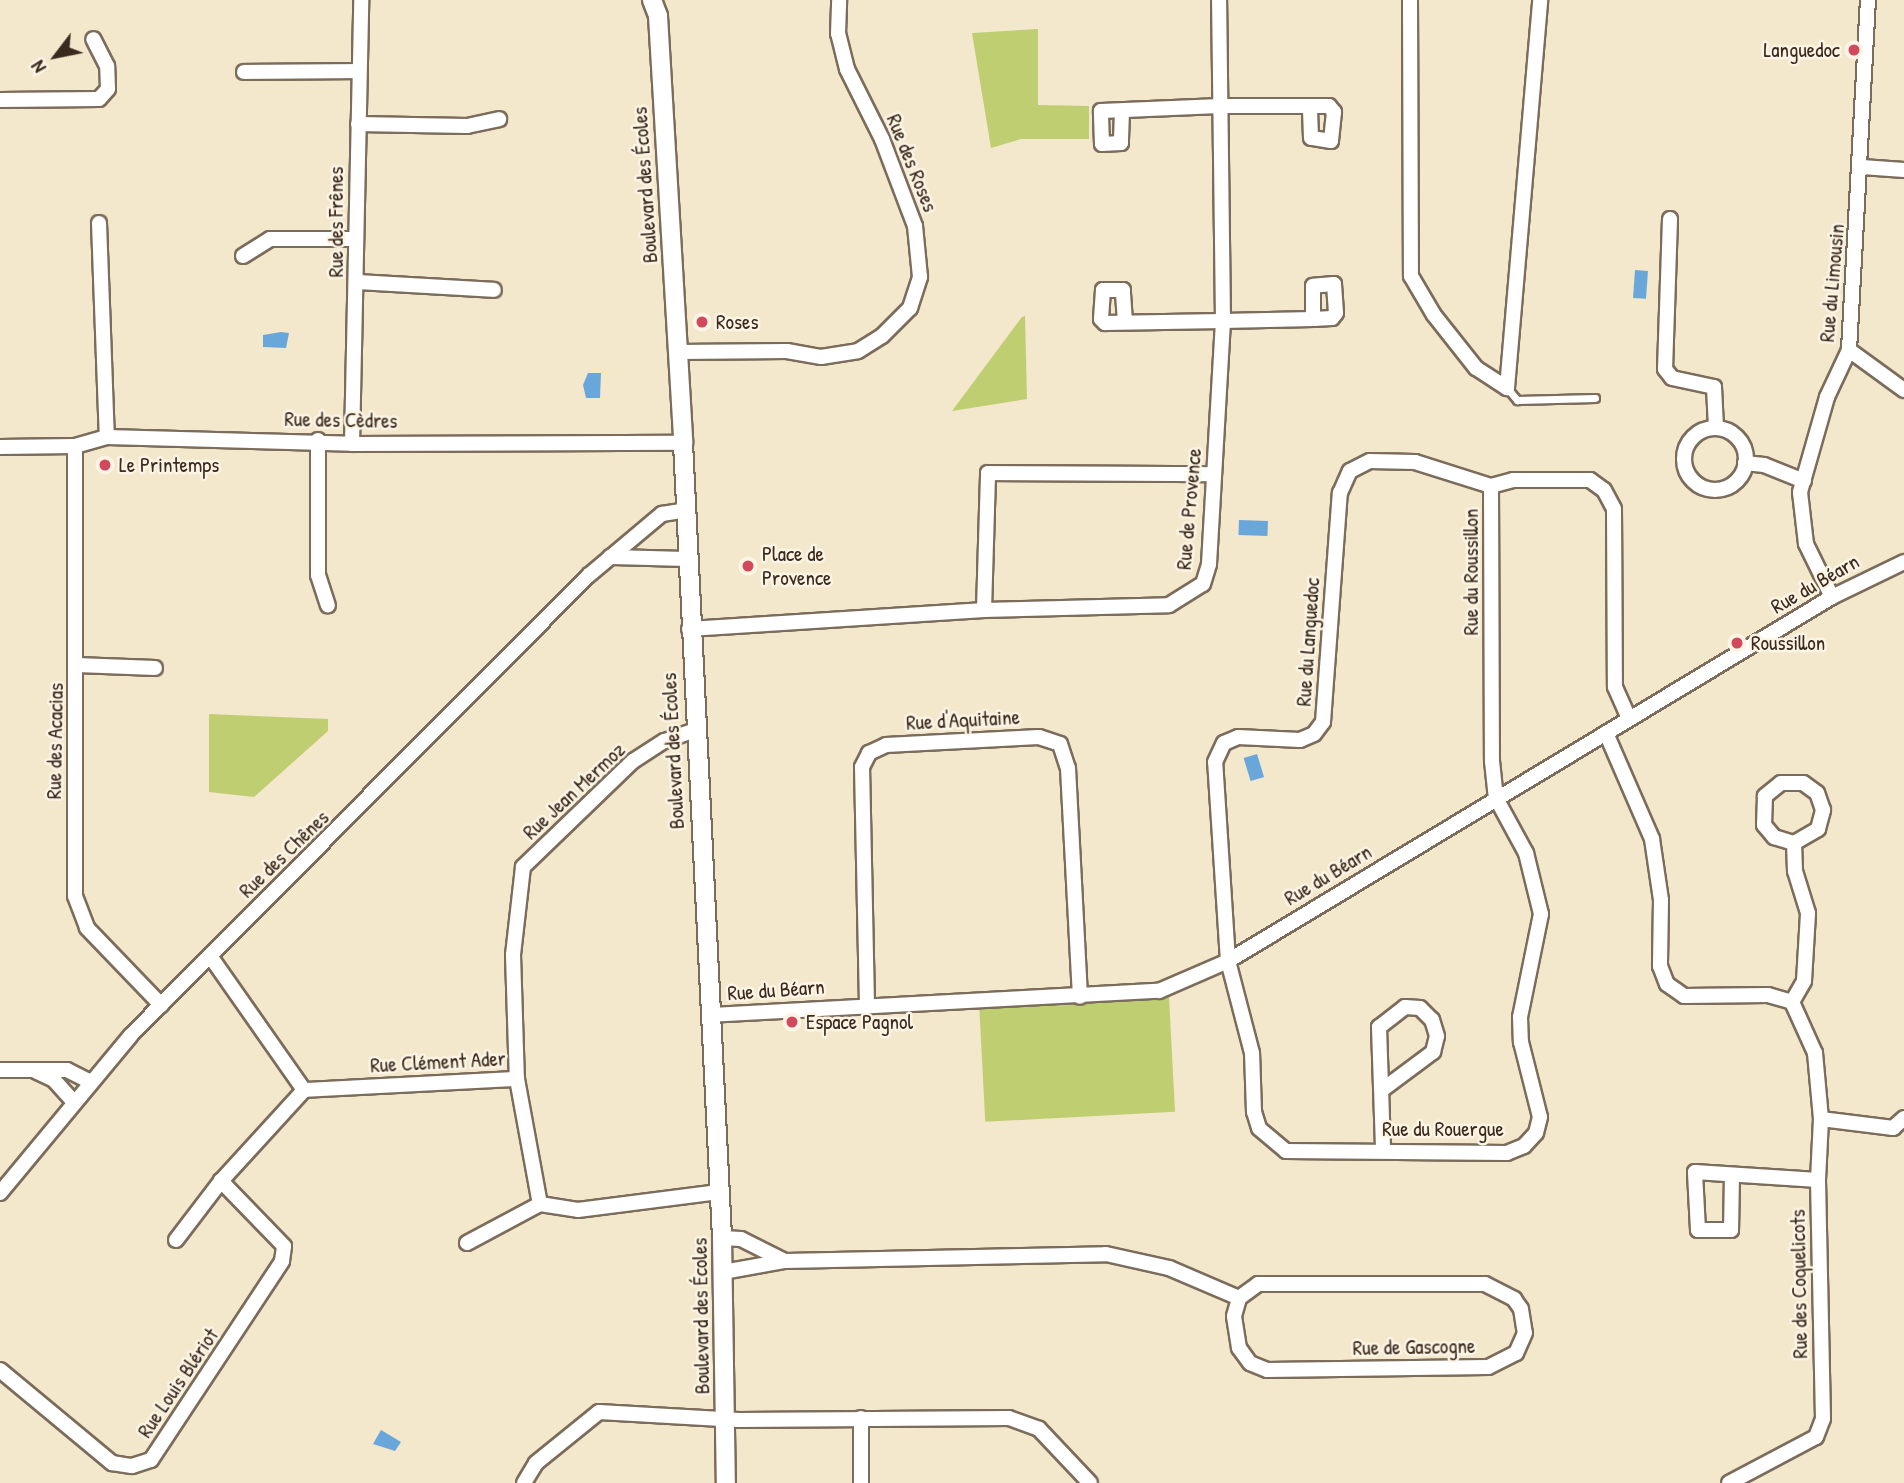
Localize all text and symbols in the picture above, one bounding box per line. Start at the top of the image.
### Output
north arrow [21,21,91,91]
place label: Languedoc [1764,37,1840,63]
marker: Languedoc [1846,42,1862,58]
text: N [24,56,52,78]
street label: Boulevard des Écoles [627,106,663,264]
street label: Rue des Roses [881,110,943,216]
street label: Rue des Frênes [323,167,349,277]
street label: Rue du Limousin [1814,223,1850,343]
place label: Roses [716,309,759,335]
marker: Roses [694,314,710,330]
street label: Rue des Cèdres [284,406,398,434]
street label: Rue de Provence [1171,447,1207,571]
place label: Le Printemps [119,452,219,478]
marker: Le Printemps [97,457,113,473]
street label: Rue du Roussillon [1458,509,1484,635]
place label: Place de Provence [762,541,831,591]
street label: Rue du Béarn [1767,549,1863,619]
marker: Place de Provence [740,558,756,574]
street label: Rue du Languedoc [1291,577,1325,707]
place label: Roussillon [1751,630,1825,656]
marker: Roussillon [1729,635,1745,651]
street label: Boulevard des Écoles [656,672,690,830]
street label: Rue des Acacias [41,683,69,799]
street label: Rue d'Aquitaine [905,704,1021,736]
street label: Rue Jean Mermoz [518,737,630,845]
street label: Rue des Chênes [234,805,334,903]
street label: Rue du Béarn [1280,839,1376,911]
street label: Rue du Béarn [727,974,825,1006]
place label: Espace Pagnol [806,1009,913,1035]
marker: Espace Pagnol [784,1014,800,1030]
street label: Rue Clément Ader [370,1046,506,1078]
street label: Rue du Rouergue [1382,1116,1504,1142]
street label: Rue des Coquelicots [1785,1209,1813,1359]
street label: Boulevard des Écoles [687,1238,715,1394]
street label: Rue Louis Blériot [132,1324,224,1442]
street label: Rue de Gascogne [1352,1333,1476,1361]

